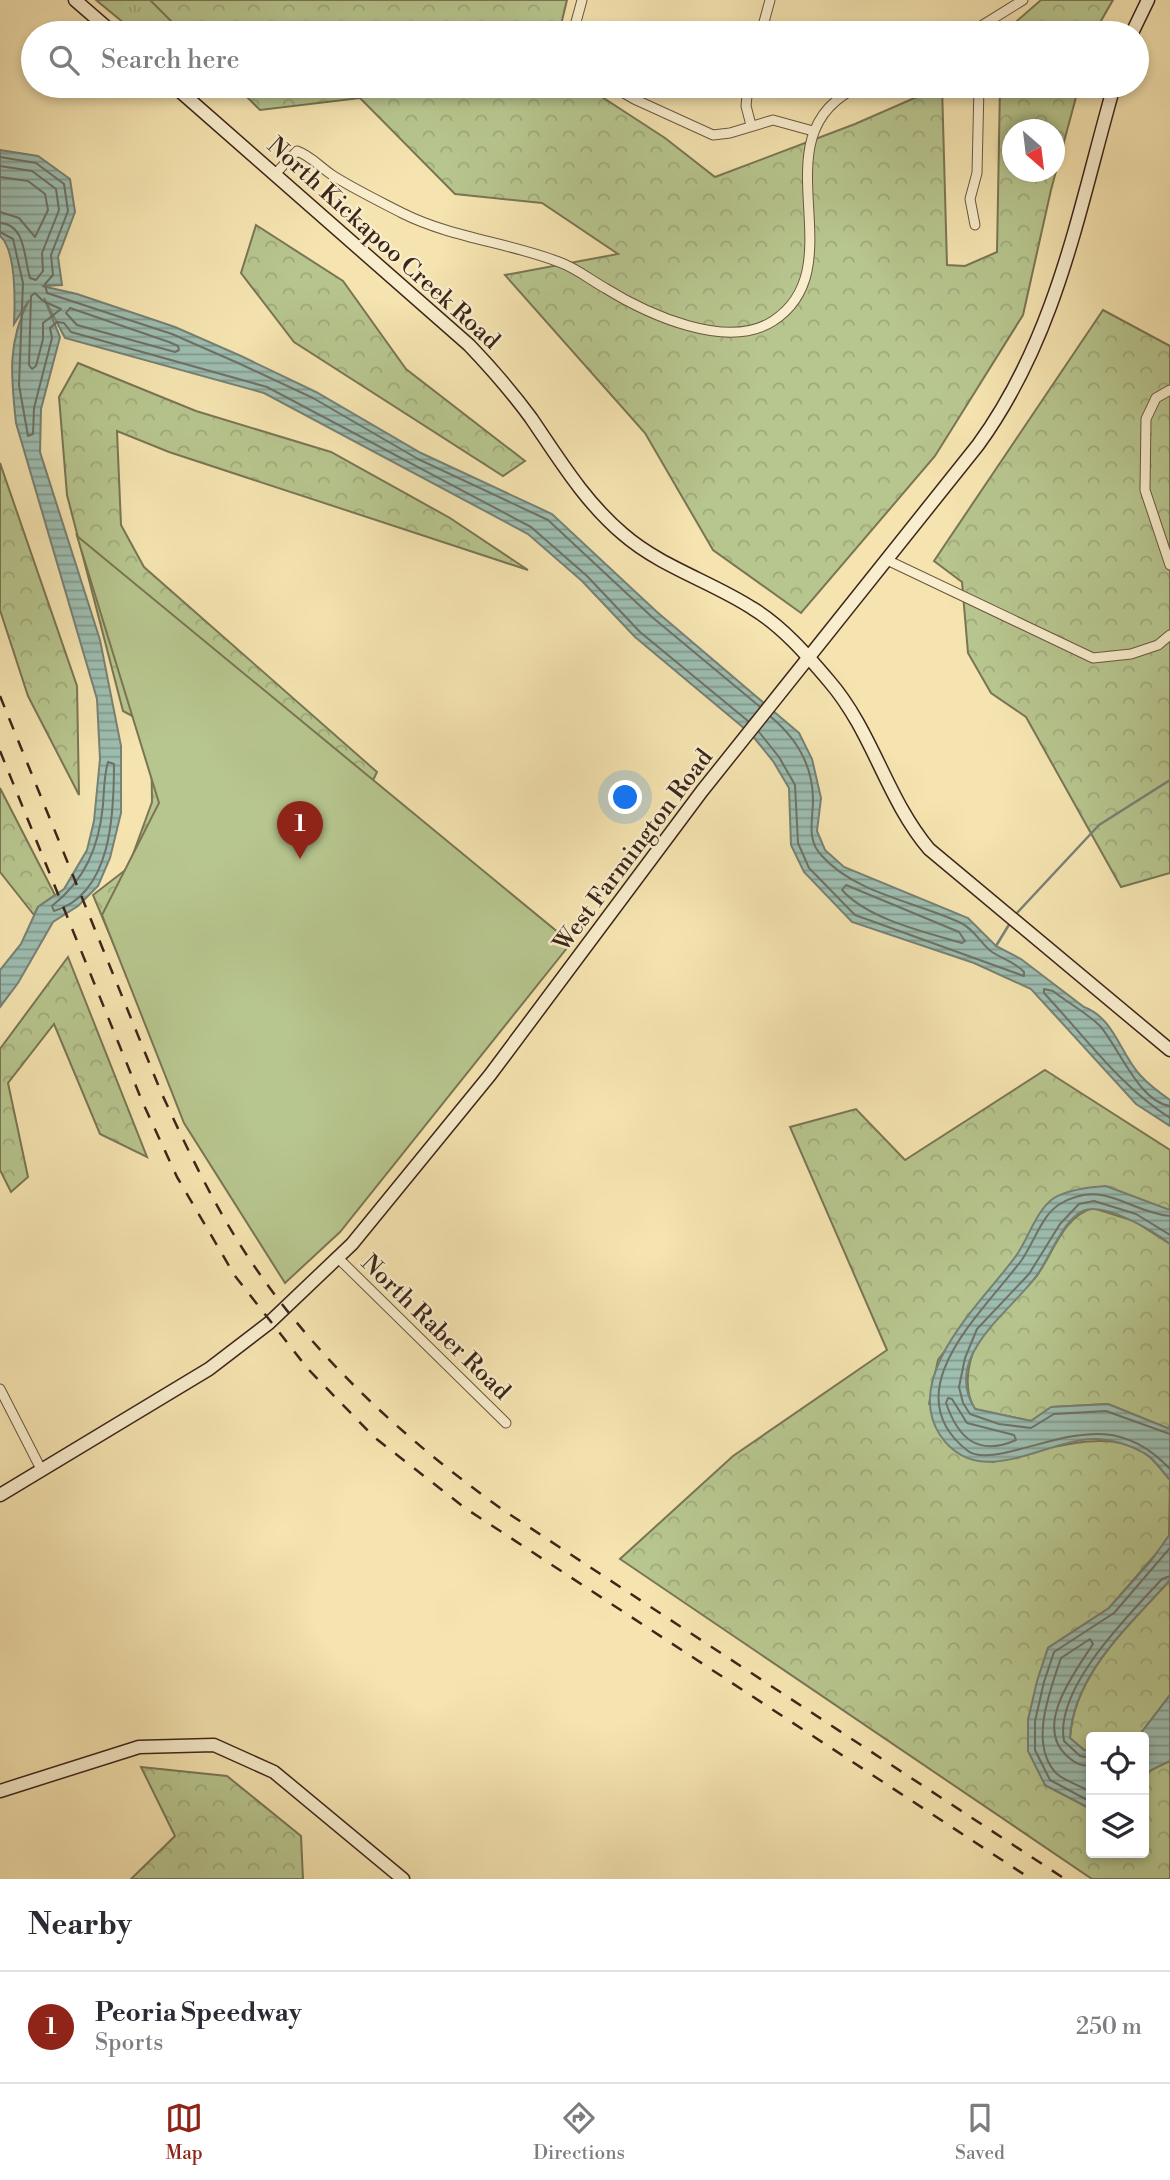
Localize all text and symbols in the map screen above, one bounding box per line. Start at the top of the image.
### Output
search box [21,21,1149,98]
icon: search [45,41,83,79]
text: Search here [101,44,240,76]
north arrow [1002,119,1065,182]
street label: North Kickapoo Creek Road [261,131,506,356]
street label: West Farmington Road [547,743,720,959]
your location [608,780,642,814]
pin: 1 [277,801,323,859]
street label: North Raber Road [354,1249,517,1407]
map controls [1086,1732,1149,1858]
button: locate [1086,1732,1149,1795]
button: layers [1086,1795,1149,1858]
text: Nearby [28,1906,132,1944]
text: Peoria Speedway [95,1997,302,2029]
text: 1 [45,2013,57,2041]
text: 250 m [1076,2013,1142,2041]
text: Sports [95,2029,163,2057]
tab: Map [165,2099,203,2165]
tab: Directions [533,2099,625,2165]
tab: Saved [955,2099,1005,2165]

